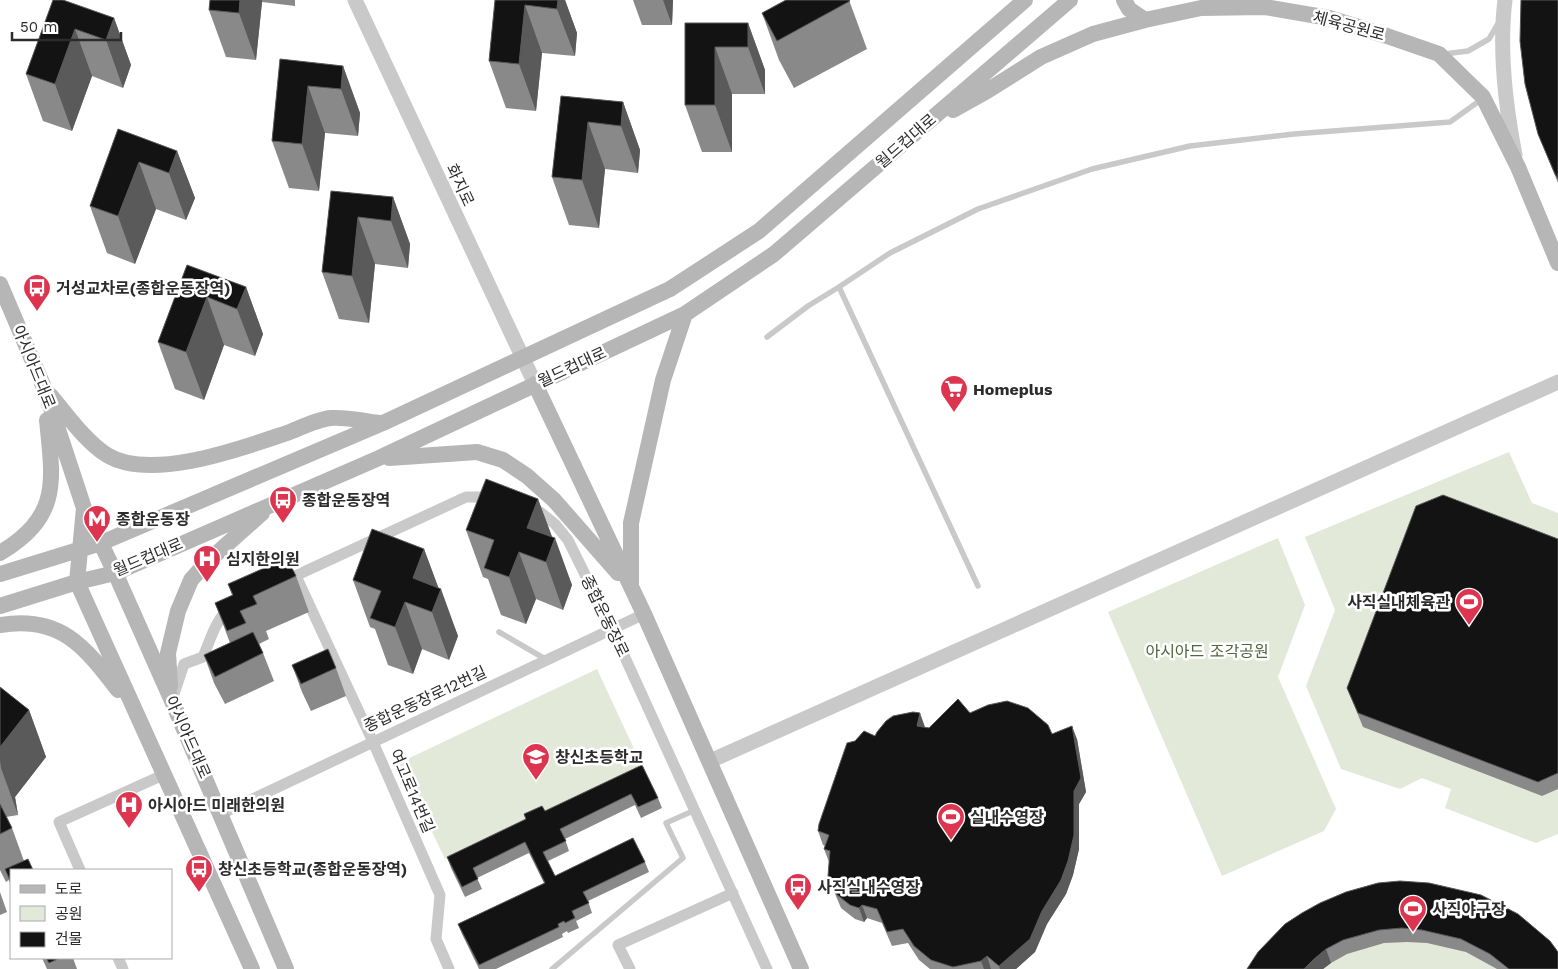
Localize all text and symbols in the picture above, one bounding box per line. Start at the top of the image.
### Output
street label: 체육공원로 [1311,7,1387,45]
scale bar [12,10,121,42]
text: 50 m [20,18,57,36]
street label: 월드컵대로 [872,110,940,172]
street label: 화지로 [442,161,478,209]
bus stop icon: 거성교차로(종합운동장역) [22,273,52,312]
place label: 거성교차로(종합운동장역) [56,279,230,298]
street label: 아시아드대로 [9,322,59,412]
street label: 월드컵대로 [535,343,610,391]
supermarket icon: Homeplus [939,374,969,413]
place label: Homeplus [973,380,1053,399]
bus stop icon: 종합운동장역 [268,485,298,524]
place label: 종합운동장역 [302,491,390,510]
metro station icon: 종합운동장 [82,504,112,543]
place label: 종합운동장 [116,510,190,529]
street label: 월드컵대로 [110,534,186,580]
hospital icon: 심지한의원 [192,544,222,583]
place label: 심지한의원 [226,550,300,569]
street label: 종합운동장로 [577,572,633,660]
sports icon: 사직실내체육관 [1454,587,1484,626]
place label: 사직실내체육관 [1347,593,1450,612]
park label: 아시아드 조각공원 [1145,642,1269,661]
street label: 종합운동장로12번길 [361,662,489,736]
street label: 아시아드대로 [161,693,215,781]
school or university icon: 창신초등학교 [521,742,551,781]
street label: 여고로14번길 [386,746,438,836]
place label: 창신초등학교 [555,748,644,767]
hospital icon: 아시아드 미래한의원 [114,790,144,829]
place label: 아시아드 미래한의원 [148,796,285,815]
sports icon: 실내수영장 [936,802,966,841]
place label: 실내수영장 [970,808,1044,827]
bus stop icon: 창신초등학교(종합운동장역) [184,854,214,893]
place label: 창신초등학교(종합운동장역) [218,860,407,879]
legend [10,869,172,959]
bus stop icon: 사직실내수영장 [783,872,813,911]
place label: 사직실내수영장 [817,878,920,897]
text: 도로 [55,880,83,898]
sports icon: 사직야구장 [1398,894,1428,933]
place label: 사직야구장 [1432,900,1506,919]
text: 공원 [55,905,83,923]
text: 건물 [55,930,83,948]

